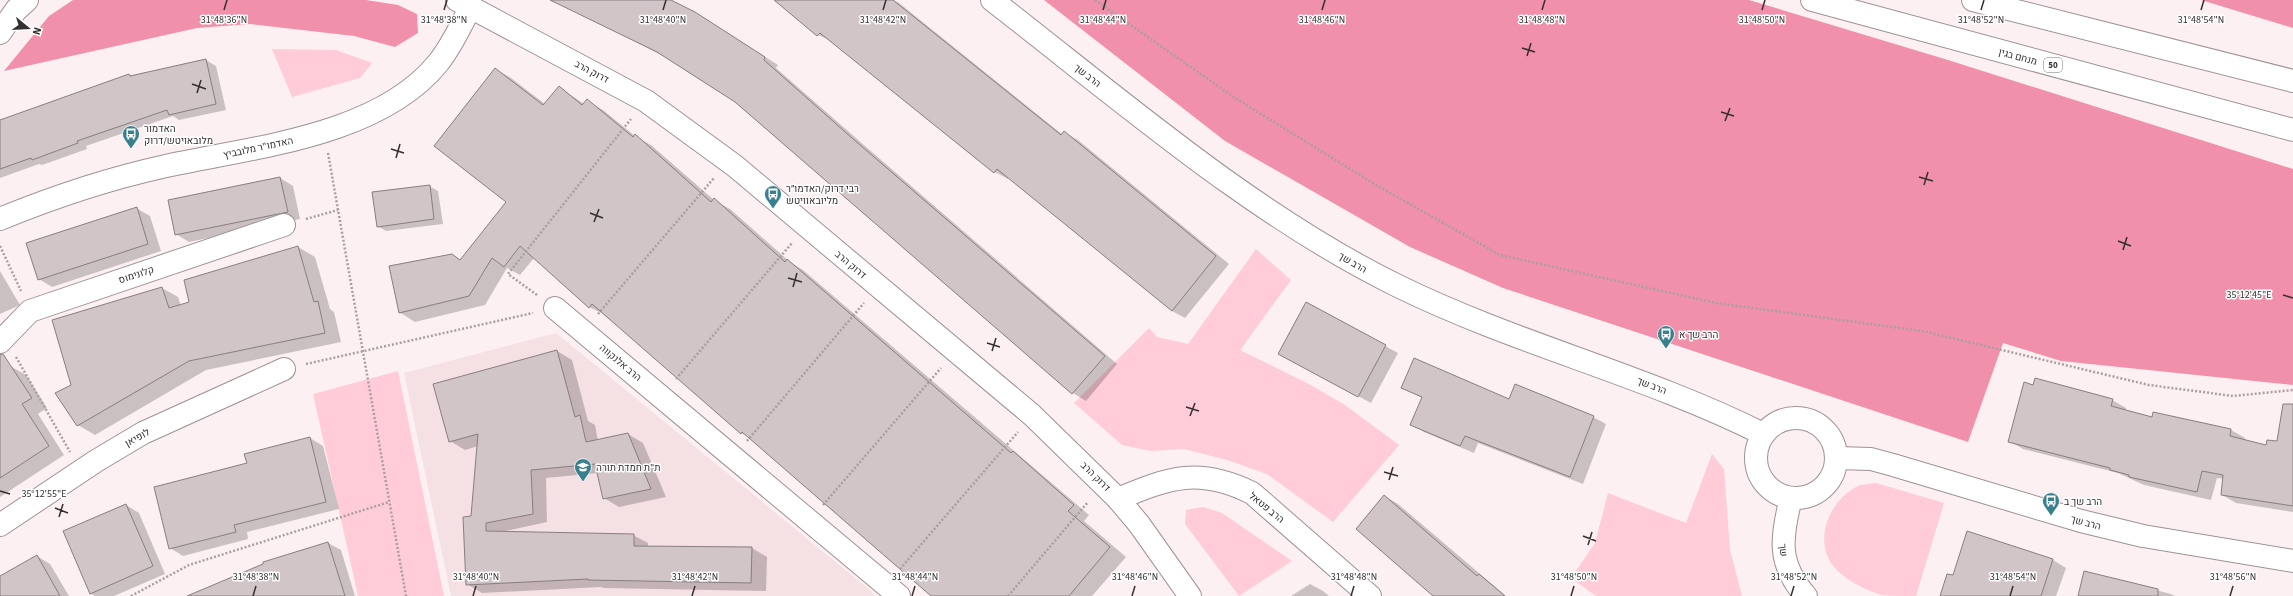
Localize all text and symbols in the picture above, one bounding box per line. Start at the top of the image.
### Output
north arrow [8,8,48,48]
text: 31°48'36"N [201,13,247,27]
text: 31°48'38"N [421,13,467,27]
text: 31°48'40"N [640,13,686,27]
text: 31°48'42"N [860,13,906,27]
text: 31°48'44"N [1080,13,1126,27]
text: 31°48'46"N [1299,13,1345,27]
text: 31°48'48"N [1519,13,1565,27]
text: 31°48'50"N [1739,13,1785,27]
text: 31°48'52"N [1958,13,2004,27]
text: 31°48'54"N [2178,13,2224,27]
text: N [29,25,45,37]
street label: מנחם בגין [1997,45,2039,69]
street label: דרוק הרב [572,57,611,87]
road number: 50 [2044,58,2062,72]
street label: הרב שך [1071,61,1104,91]
place label: האדמור מלובאויטש/דרוק [144,122,213,148]
bus stop icon: האדמור מלובאויטש/דרוק [121,124,141,149]
street label: האדמו"ר מלובביץ [222,134,295,162]
place label: רבי דרוק/האדמו״ר מליובאוויטש [786,182,859,208]
bus stop icon: רבי דרוק/האדמו״ר מליובאוויטש [763,184,783,209]
street label: דרוק הרב [832,247,869,282]
street label: הרב שך [1336,249,1370,277]
street label: קלונימוס [117,263,156,287]
text: 35°12'45"E [2226,288,2272,302]
bus stop icon: הרב שך א [1656,324,1676,349]
place label: הרב שך א [1679,328,1718,342]
street label: הרב אלנקווה [596,341,645,385]
street label: הרב שך [1635,374,1669,398]
street label: לופיאן [122,425,153,450]
school or university icon: ת"ת חמדת תורה [573,457,593,482]
street label: דרוק הרב [1077,459,1113,495]
place label: ת"ת חמדת תורה [596,461,661,475]
text: 35°12'55"E [21,487,67,501]
street label: הרב פטאל [1246,489,1287,527]
bus stop icon: הרב שך ב [2041,491,2061,516]
place label: הרב שך ב [2064,495,2102,509]
street label: הרב שך [2069,512,2103,534]
street label: שך [1775,543,1791,558]
text: 31°48'38"N [233,570,279,584]
text: 31°48'40"N [453,570,499,584]
text: 31°48'42"N [672,570,718,584]
text: 31°48'44"N [892,570,938,584]
text: 31°48'46"N [1112,570,1158,584]
text: 31°48'48"N [1331,570,1377,584]
text: 31°48'50"N [1551,570,1597,584]
text: 31°48'52"N [1771,570,1817,584]
text: 31°48'54"N [1990,570,2036,584]
text: 31°48'56"N [2210,570,2256,584]

